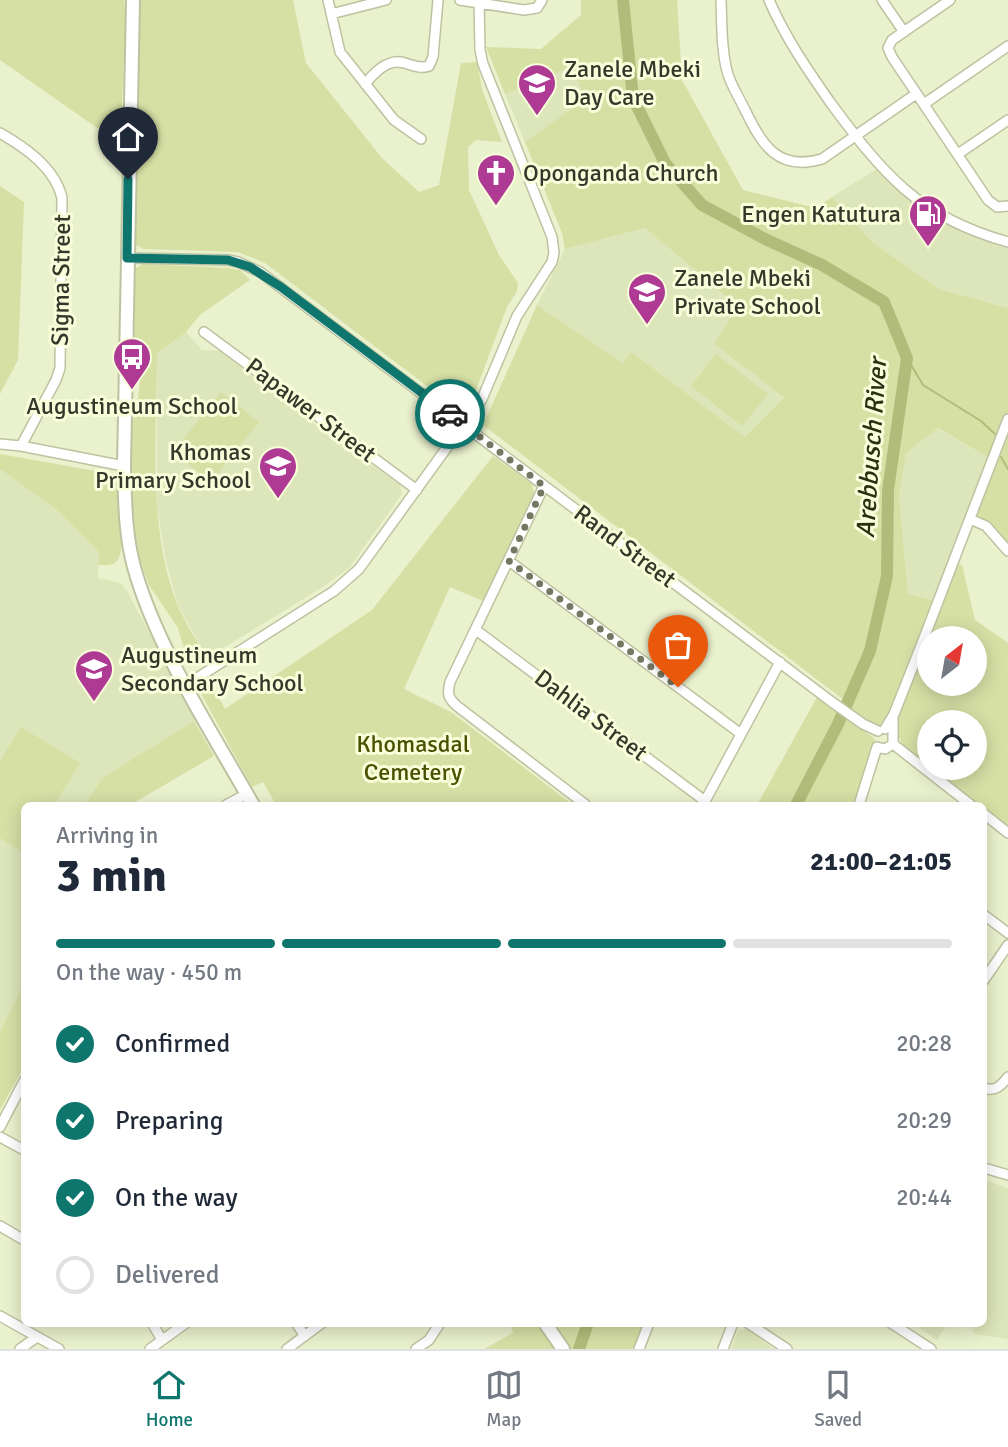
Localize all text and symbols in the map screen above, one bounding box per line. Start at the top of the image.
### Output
place label: Zanele Mbeki Day Care [564,54,701,112]
school or university icon: Zanele Mbeki Day Care [516,62,558,117]
pin [98,107,158,179]
icon: home [109,118,147,156]
church icon: Oponganda Church [475,152,517,207]
place label: Oponganda Church [523,158,719,188]
fuel station icon: Engen Katutura [907,193,949,248]
place label: Engen Katutura [741,199,901,229]
street label: Sigma Street [45,214,77,346]
place label: Zanele Mbeki Private School [674,263,821,321]
school or university icon: Zanele Mbeki Private School [626,271,668,326]
bus stop icon: Augustineum School [111,336,153,391]
street label: Papawer Street [240,351,382,469]
water label: Arebbusch River [850,354,894,539]
courier [415,379,485,449]
place label: Augustineum School [26,391,238,421]
icon: car [431,395,469,433]
place label: Khomas Primary School [95,437,251,495]
school or university icon: Khomas Primary School [257,445,299,500]
street label: Rand Street [568,498,682,594]
pin [648,615,708,687]
icon: bag [659,626,697,664]
north arrow [917,626,987,696]
map controls [917,626,987,780]
place label: Augustineum Secondary School [121,640,304,698]
school or university icon: Augustineum Secondary School [73,648,115,703]
street label: Dahlia Street [528,663,654,767]
button: locate [917,710,987,780]
park label: Khomasdal Cemetery [356,729,470,787]
text: Arriving in [56,821,158,850]
text: 21:00–21:05 [810,846,952,878]
text: 3 min [56,848,167,904]
text: On the way · 450 m [56,958,242,987]
icon: check [56,1025,94,1063]
text: Confirmed [115,1028,230,1060]
text: 20:28 [896,1029,952,1058]
icon: check [56,1102,94,1140]
text: Preparing [115,1105,223,1137]
text: 20:29 [896,1106,952,1135]
icon: check [56,1179,94,1217]
text: On the way [115,1182,238,1214]
text: 20:44 [896,1183,952,1212]
text: Delivered [115,1259,220,1291]
tab: Home [146,1366,193,1432]
tab: Map [485,1366,523,1432]
tab: Saved [814,1366,862,1432]

